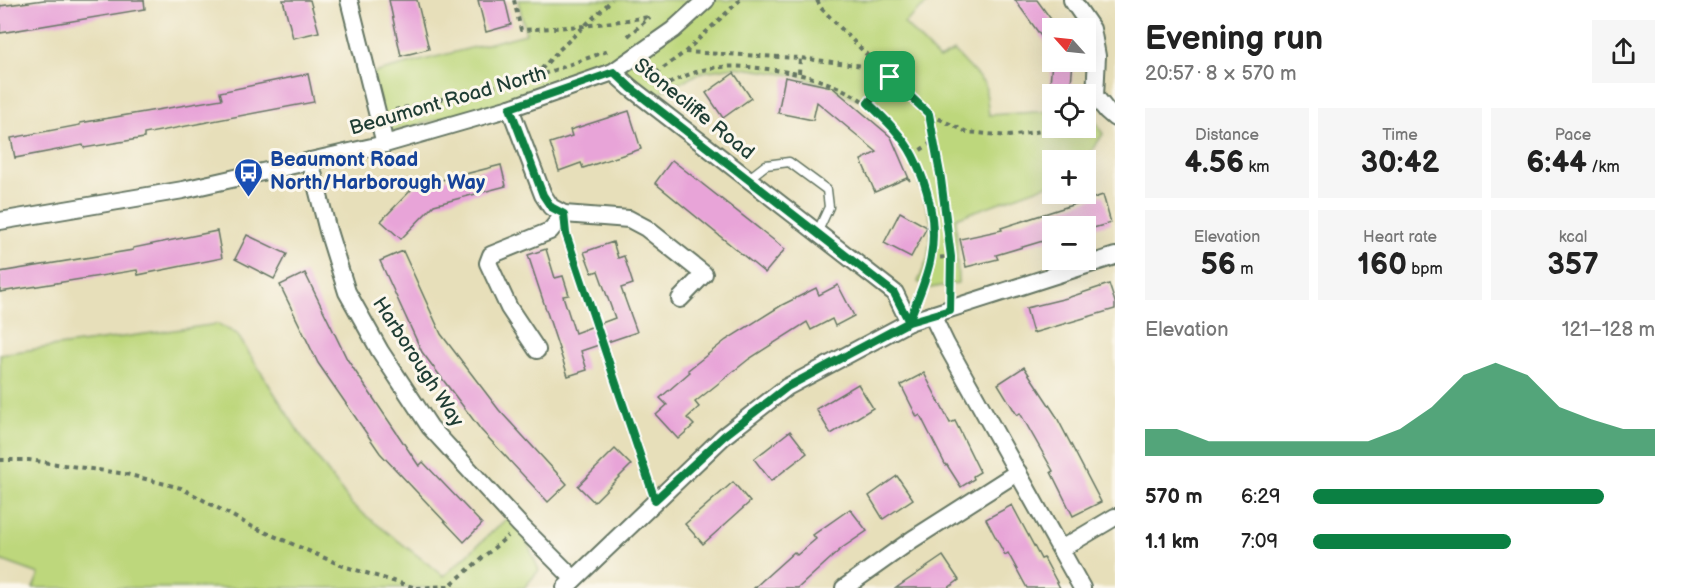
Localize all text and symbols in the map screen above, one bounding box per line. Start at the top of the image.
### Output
north arrow [1042,18,1096,72]
map controls [1042,18,1096,270]
text: Evening run [1145,19,1323,59]
button: share [1592,20,1655,83]
pin [864,51,915,102]
street label: Stonecliffe Road [629,53,759,165]
icon: arrive [873,60,906,93]
street label: Beaumont Road North [347,61,549,141]
text: 20:57 · 8 × 570 m [1145,62,1296,86]
button: locate [1042,84,1096,138]
text: Distance [1195,126,1259,145]
text: Time [1382,126,1418,145]
text: Pace [1555,126,1591,145]
text: 4.56 [1184,145,1244,181]
text: 30:42 [1360,145,1440,181]
text: 6:44 [1526,145,1587,181]
place label: Beaumont Road North/Harborough Way [270,148,486,195]
button: + [1042,150,1096,204]
bus stop icon: Beaumont Road North/Harborough Way [233,156,265,198]
text: km [1244,158,1270,177]
text: /km [1587,158,1620,177]
button: − [1042,216,1096,270]
text: Elevation [1194,228,1260,247]
text: Heart rate [1363,228,1437,247]
text: kcal [1559,228,1587,247]
text: 56 [1200,247,1236,283]
text: 160 [1357,247,1407,283]
text: 357 [1547,247,1599,283]
text: m [1236,260,1254,279]
text: bpm [1407,260,1443,279]
street label: Harborough Way [367,293,469,431]
text: Elevation [1145,318,1228,342]
text: 121–128 m [1562,318,1655,342]
text: 570 m [1145,485,1203,509]
text: 6:29 [1241,485,1281,509]
text: 1.1 km [1145,530,1199,554]
text: 7:09 [1241,530,1278,554]

